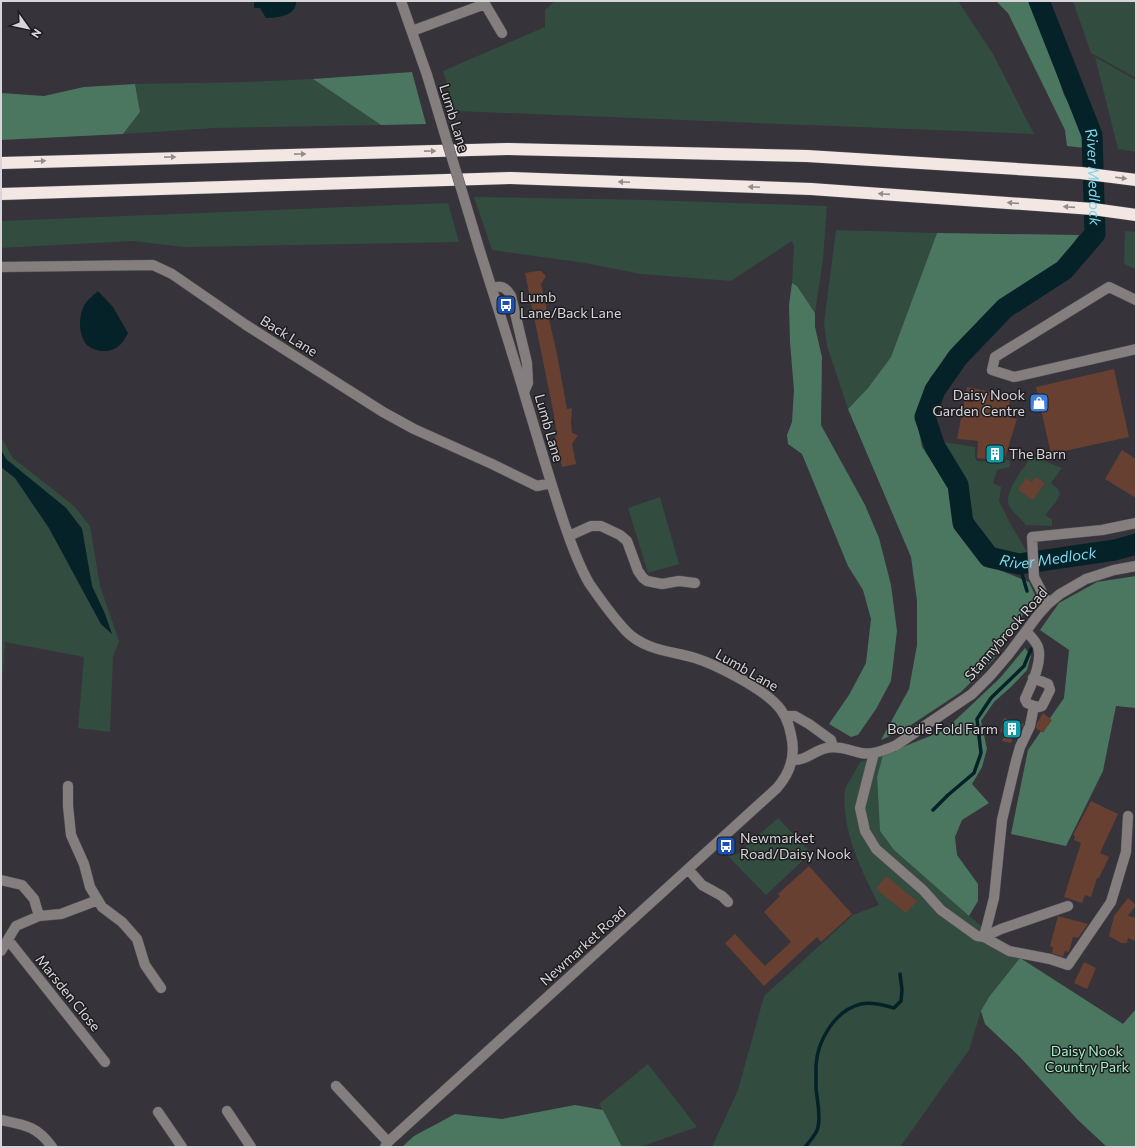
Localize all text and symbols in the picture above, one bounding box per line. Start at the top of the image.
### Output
north arrow [8,8,48,48]
text: N [29,27,45,41]
street label: Lumb Lane [436,82,473,154]
water label: River Medlock [1082,125,1105,227]
one-way arrow [424,148,437,154]
one-way arrow [294,151,307,157]
one-way arrow [164,154,176,161]
one-way arrow [34,158,46,165]
one-way arrow [1115,175,1127,181]
one-way arrow [617,179,630,185]
one-way arrow [747,184,760,190]
one-way arrow [877,191,890,198]
one-way arrow [1007,200,1019,207]
one-way arrow [1063,204,1075,211]
place label: Lumb Lane/Back Lane [520,288,621,321]
bus stop icon: Lumb Lane/Back Lane [495,294,517,316]
street label: Back Lane [257,311,321,360]
place label: Daisy Nook Garden Centre [932,386,1025,419]
street label: Lumb Lane [532,392,567,464]
shop icon: Daisy Nook Garden Centre [1028,392,1050,414]
building icon: The Barn [984,443,1006,465]
place label: The Barn [1009,445,1066,462]
water label: River Medlock [998,543,1098,573]
street label: Stannybrook Road [961,584,1051,684]
street label: Lumb Lane [713,645,782,694]
building icon: Boodle Fold Farm [1001,718,1023,740]
place label: Boodle Fold Farm [887,720,998,737]
place label: Newmarket Road/Daisy Nook [740,829,852,862]
bus stop icon: Newmarket Road/Daisy Nook [715,835,737,857]
street label: Newmarket Road [536,903,629,989]
street label: Marsden Close [32,951,104,1034]
park label: Daisy Nook Country Park [1045,1042,1130,1075]

